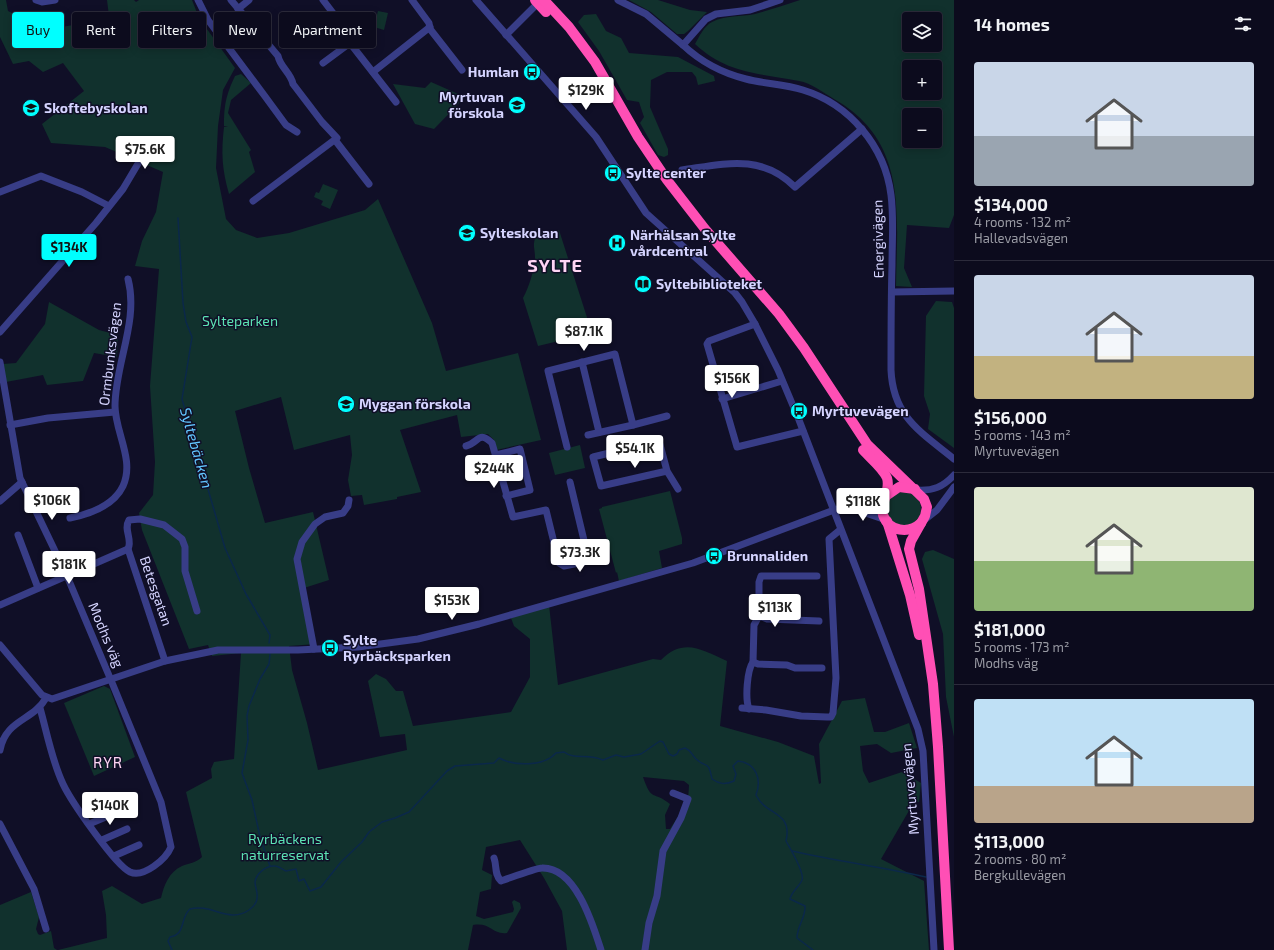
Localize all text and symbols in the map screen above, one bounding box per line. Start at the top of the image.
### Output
chip: Buy [12,12,64,48]
chip: Rent [72,12,130,48]
chip: Filters [138,12,206,48]
chip: New [214,12,271,48]
chip: Apartment [279,12,376,48]
map controls [902,12,942,148]
button: layers [902,12,942,52]
icon: filters [1232,13,1254,35]
text: 14 homes [974,14,1050,34]
button: + [902,60,942,100]
bus stop icon: Humlan [522,62,542,82]
place label: Humlan [468,63,519,80]
pin: $129K [558,77,614,111]
text: $129K [568,82,604,98]
place label: Myrtuvan förskola [439,88,504,121]
icon: home [1078,88,1150,160]
school or university icon: Myrtuvan förskola [507,95,527,115]
school or university icon: Skoftebyskolan [21,98,41,118]
place label: Skoftebyskolan [44,99,148,116]
button: − [902,108,942,148]
pin: $75.6K [112,136,178,170]
text: $75.6K [125,141,165,157]
bus stop icon: Sylte center [603,163,623,183]
place label: Sylte center [626,164,706,181]
text: $134,000 [974,194,1048,214]
street label: Energivägen [868,199,887,279]
text: 4 rooms · 132 m² [974,214,1071,230]
school or university icon: Sylteskolan [457,223,477,243]
place label: Sylteskolan [480,224,558,241]
place label: Närhälsan Sylte vårdcentral [630,226,736,259]
text: Hallevadsvägen [974,230,1068,246]
hospital icon: Närhälsan Sylte vårdcentral [607,233,627,253]
pin: $134K [41,234,97,268]
text: $134K [50,239,88,255]
district label: SYLTE [527,254,583,276]
library icon: Syltebiblioteket [633,274,653,294]
place label: Syltebiblioteket [656,275,762,292]
street label: Ormbunksvägen [95,301,124,407]
icon: home [1078,301,1150,373]
park label: Sylteparken [202,312,278,329]
pin: $87.1K [551,318,617,352]
text: $87.1K [565,323,603,339]
pin: $156K [704,365,760,399]
text: $156K [714,370,750,386]
school or university icon: Myggan förskola [336,394,356,414]
place label: Myggan förskola [359,395,471,412]
bus stop icon: Myrtuvevägen [789,401,809,421]
place label: Myrtuvevägen [812,402,909,419]
water label: Syltebäcken [176,405,217,491]
text: $156,000 [974,407,1047,427]
text: 5 rooms · 143 m² [974,427,1071,443]
pin: $54.1K [602,435,668,469]
text: $54.1K [615,440,655,456]
text: Myrtuvevägen [974,443,1059,459]
pin: $244K [466,455,522,489]
text: $244K [474,460,514,476]
pin: $106K [24,487,80,521]
pin: $118K [835,488,891,522]
text: $106K [33,492,71,508]
text: $118K [845,493,881,509]
icon: home [1078,513,1150,585]
pin: $73.3K [547,539,613,573]
text: $73.3K [560,544,600,560]
bus stop icon: Brunnaliden [704,546,724,566]
place label: Brunnaliden [727,547,808,564]
pin: $181K [41,551,97,585]
street label: Betesgatan [137,554,176,628]
text: $181K [51,556,87,572]
pin: $153K [424,587,480,621]
text: $153K [434,592,470,608]
pin: $113K [747,594,803,628]
text: $113K [758,599,792,615]
street label: Modhs väg [85,600,128,670]
text: $181,000 [974,619,1045,639]
place label: Sylte Ryrbäcksparken [343,631,451,664]
bus stop icon: Sylte Ryrbäcksparken [320,638,340,658]
text: 5 rooms · 173 m² [974,639,1069,655]
text: Modhs väg [974,655,1038,671]
icon: home [1078,725,1150,797]
street label: Myrtuvevägen [897,743,922,836]
district label: RYR [93,753,123,771]
pin: $140K [82,792,138,826]
text: $140K [91,797,129,813]
park label: Ryrbäckens naturreservat [241,830,329,863]
text: $113,000 [974,831,1044,851]
text: 2 rooms · 80 m² [974,851,1066,867]
text: Bergkullevägen [974,867,1066,883]

